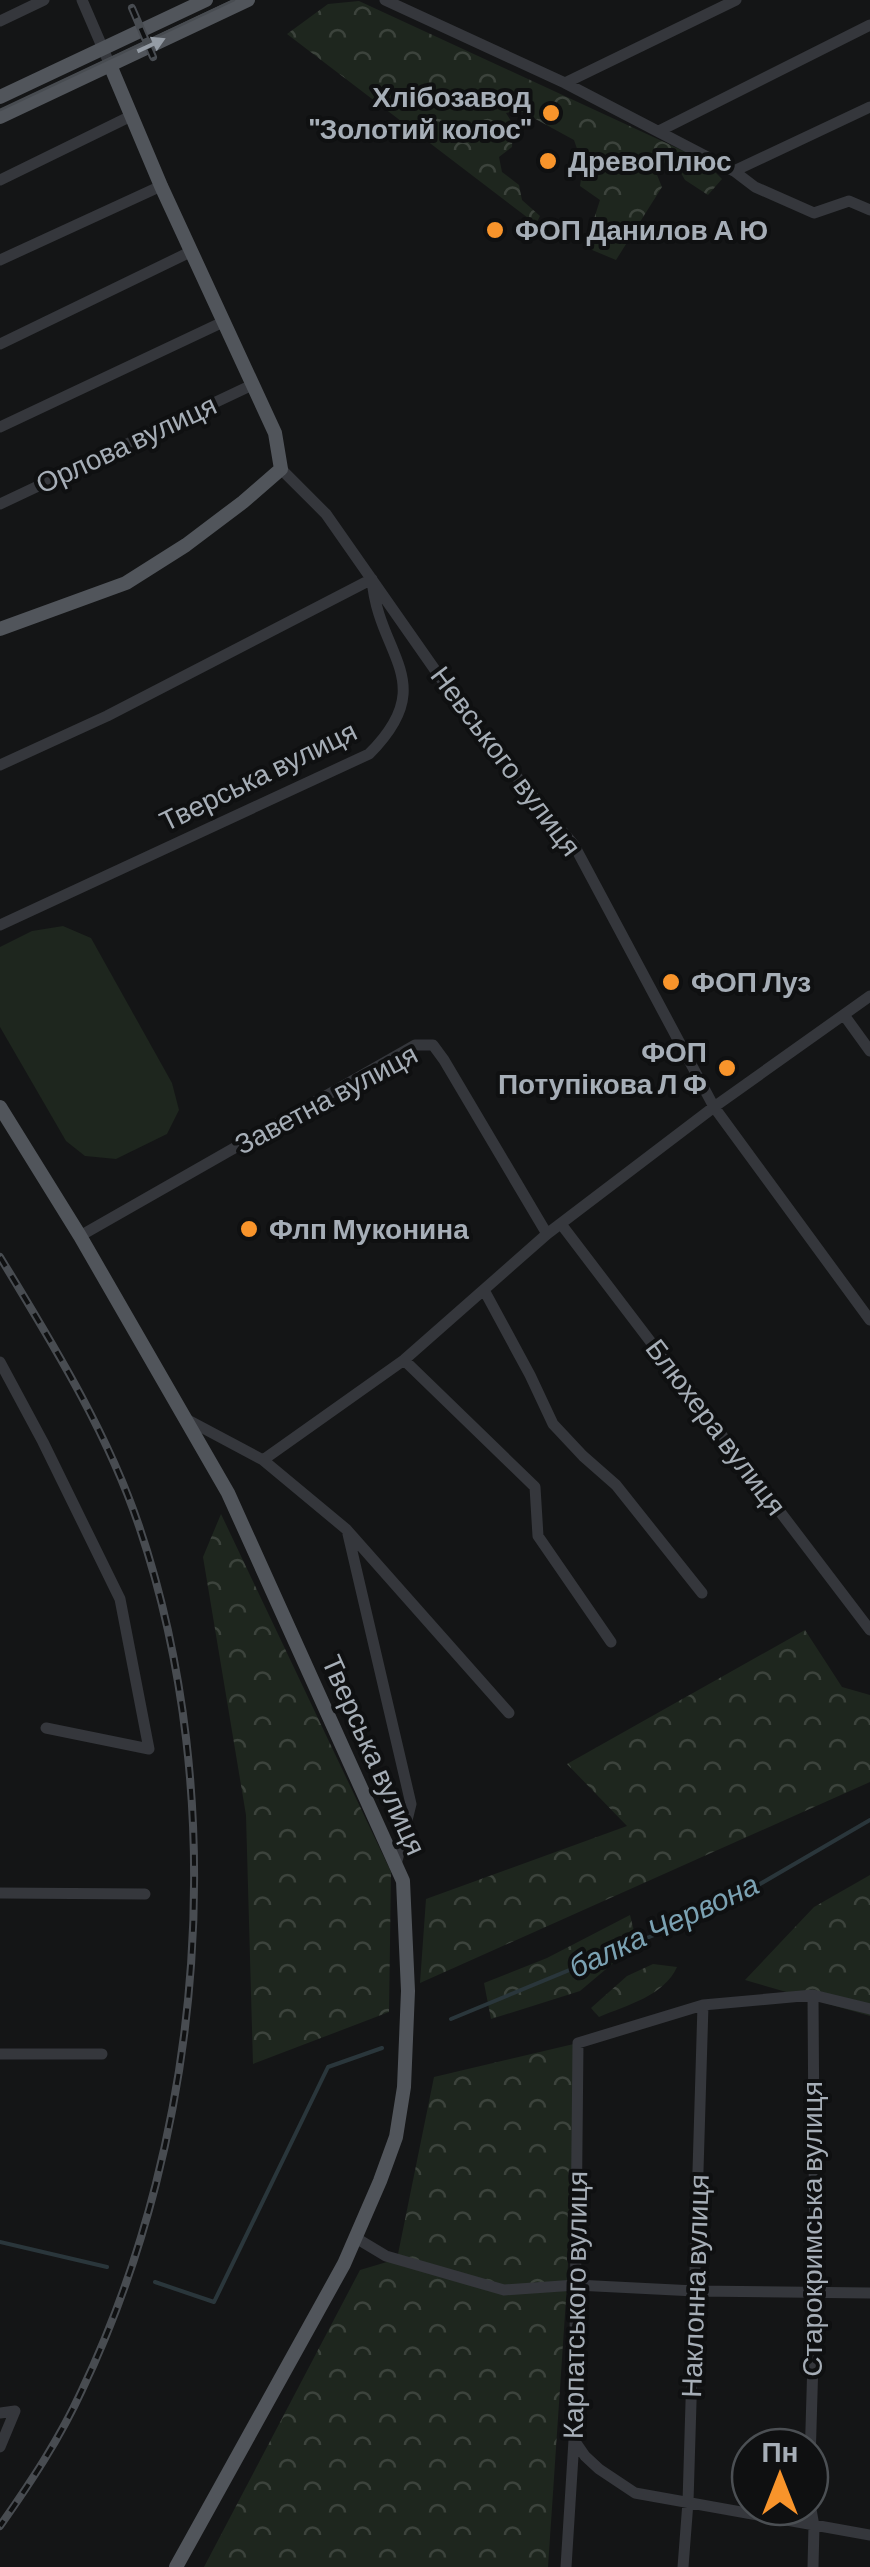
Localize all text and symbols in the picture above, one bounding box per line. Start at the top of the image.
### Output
one-way arrow [137,37,166,54]
place label: Хлібозавод "Золотий колос" [310,79,531,145]
marker: Хлібозавод "Золотий колос" [540,102,562,124]
place label: ДревоПлюс [568,143,732,177]
marker: ДревоПлюс [537,150,559,172]
place label: ФОП Данилов А Ю [515,212,768,246]
marker: ФОП Данилов А Ю [484,219,506,241]
street label: Орлова вулиця [30,386,221,500]
street label: Невського вулиця [424,659,589,862]
street label: Тверська вулиця [153,713,362,838]
place label: ФОП Луз [691,964,811,998]
marker: ФОП Луз [660,971,682,993]
place label: ФОП Потупікова Л Ф [498,1034,707,1100]
street label: Заветна вулиця [228,1036,423,1161]
marker: ФОП Потупікова Л Ф [716,1057,738,1079]
place label: Флп Муконина [269,1211,469,1245]
marker: Флп Муконина [238,1218,260,1240]
street label: Блюхера вулиця [639,1332,794,1521]
street label: Тверська вулиця [316,1649,434,1860]
water label: балка Червона [563,1864,764,1984]
street label: Старокримська вулиця [794,2081,828,2377]
street label: Карпатського вулиця [555,2171,593,2439]
street label: Наклонна вулиця [673,2174,715,2398]
north arrow [730,2427,830,2527]
text: Пн [761,2434,799,2468]

